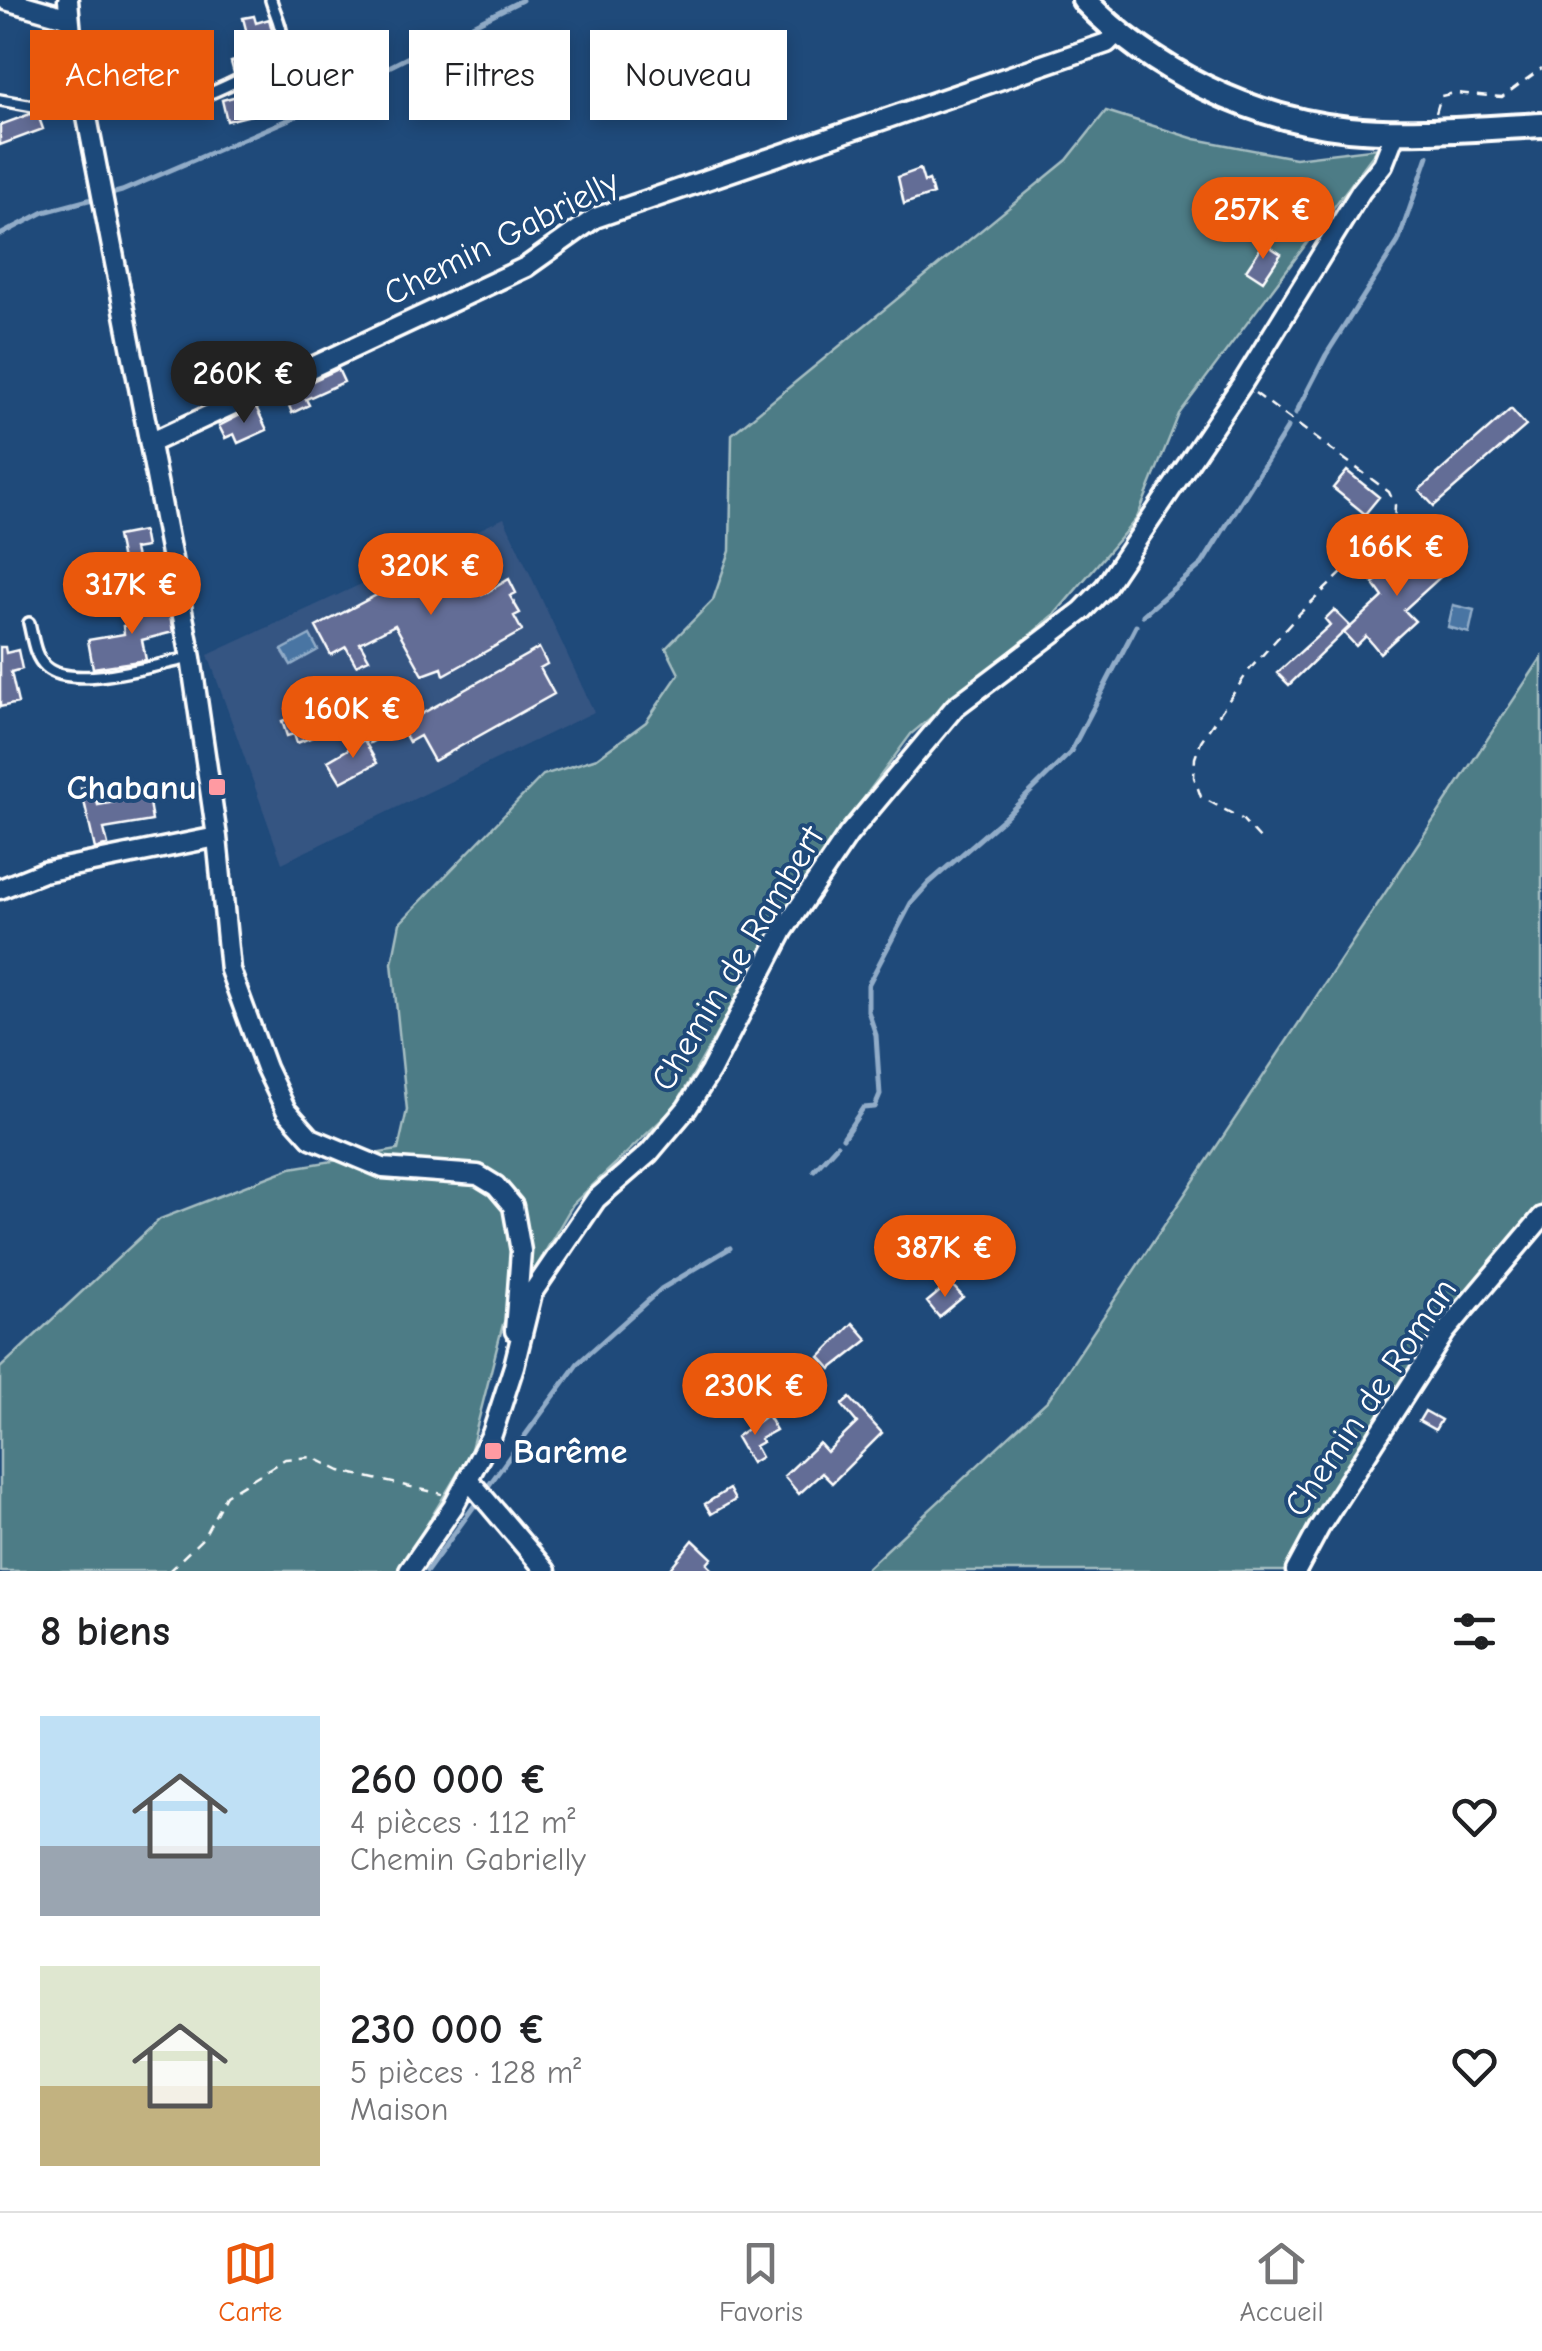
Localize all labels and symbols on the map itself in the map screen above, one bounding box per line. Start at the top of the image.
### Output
street label: Chemin Gabrielly [377,160,626,314]
pin: 257K € [1182,177,1344,262]
pin: 260K € [163,341,325,426]
pin: 166K € [1316,514,1478,599]
pin: 320K € [350,533,512,618]
pin: 317K € [51,552,213,637]
pin: 160K € [272,676,434,761]
place label: Chabanu [66,767,197,808]
marker: Chabanu [206,776,228,798]
street label: Chemin de Rambert [642,818,833,1098]
pin: 387K € [864,1215,1026,1300]
street label: Chemin de Roman [1275,1270,1465,1524]
pin: 230K € [674,1353,836,1438]
place label: Barême [513,1431,627,1472]
marker: Barême [482,1440,504,1462]

